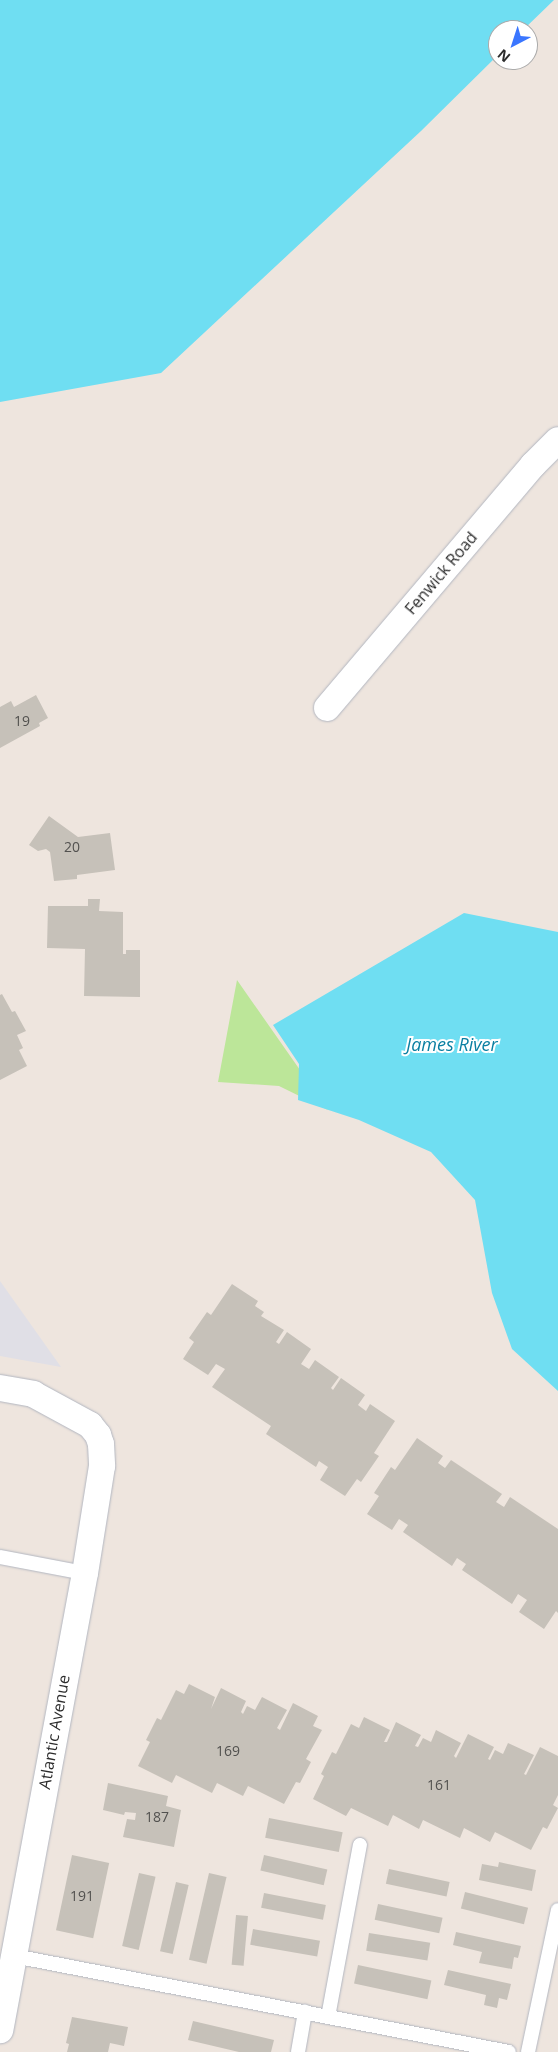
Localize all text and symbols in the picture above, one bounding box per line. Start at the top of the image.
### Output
north arrow [488,20,538,70]
text: N [493,45,514,67]
street label: Fenwick Road [401,528,481,618]
house number: 19 [14,713,30,729]
house number: 20 [64,839,80,855]
water label: James River [406,1033,498,1055]
street label: Atlantic Avenue [34,1673,74,1791]
house number: 169 [216,1743,240,1759]
house number: 161 [427,1777,451,1793]
house number: 187 [145,1809,169,1825]
house number: 191 [70,1888,94,1904]

